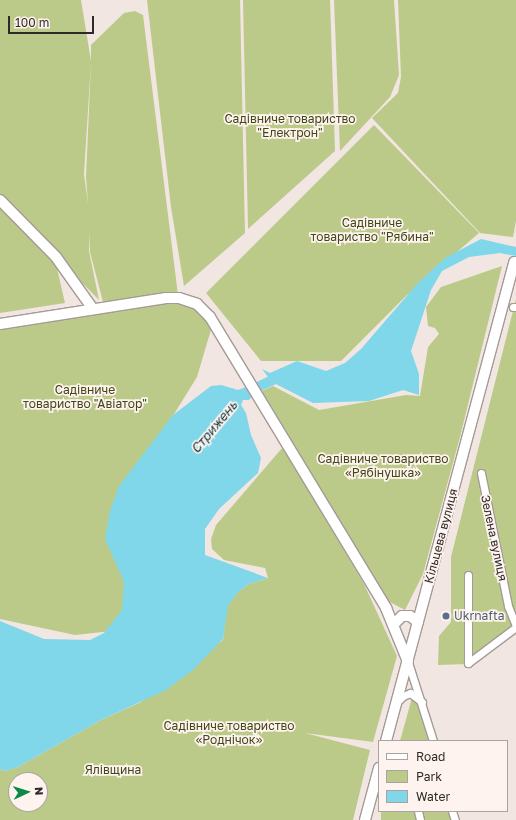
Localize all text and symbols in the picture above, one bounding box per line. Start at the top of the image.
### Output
scale bar [10,8,96,34]
text: 100 m [15,15,49,30]
park label: Садівниче товариство "Електрон" [224,112,356,140]
park label: Садівниче товариство "Рябина" [310,216,434,244]
park label: Садівниче товариство "Авіатор" [23,383,147,411]
water label: Стрижень [188,398,240,456]
park label: Садівниче товариство «Рябінушка» [317,452,449,480]
street label: Кільцева вулиця [421,487,461,585]
street label: Зелена вулиця [478,494,510,582]
place label: Ukrnafta [454,609,504,623]
marker: Ukrnafta [441,611,451,621]
park label: Садівниче товариство «Роднічок» [163,719,295,747]
legend [378,740,508,812]
text: Road [416,749,445,764]
park label: Ялівщина [85,763,141,777]
text: Park [416,769,442,784]
north arrow [8,772,48,812]
text: N [33,787,46,796]
text: Water [416,789,450,804]

